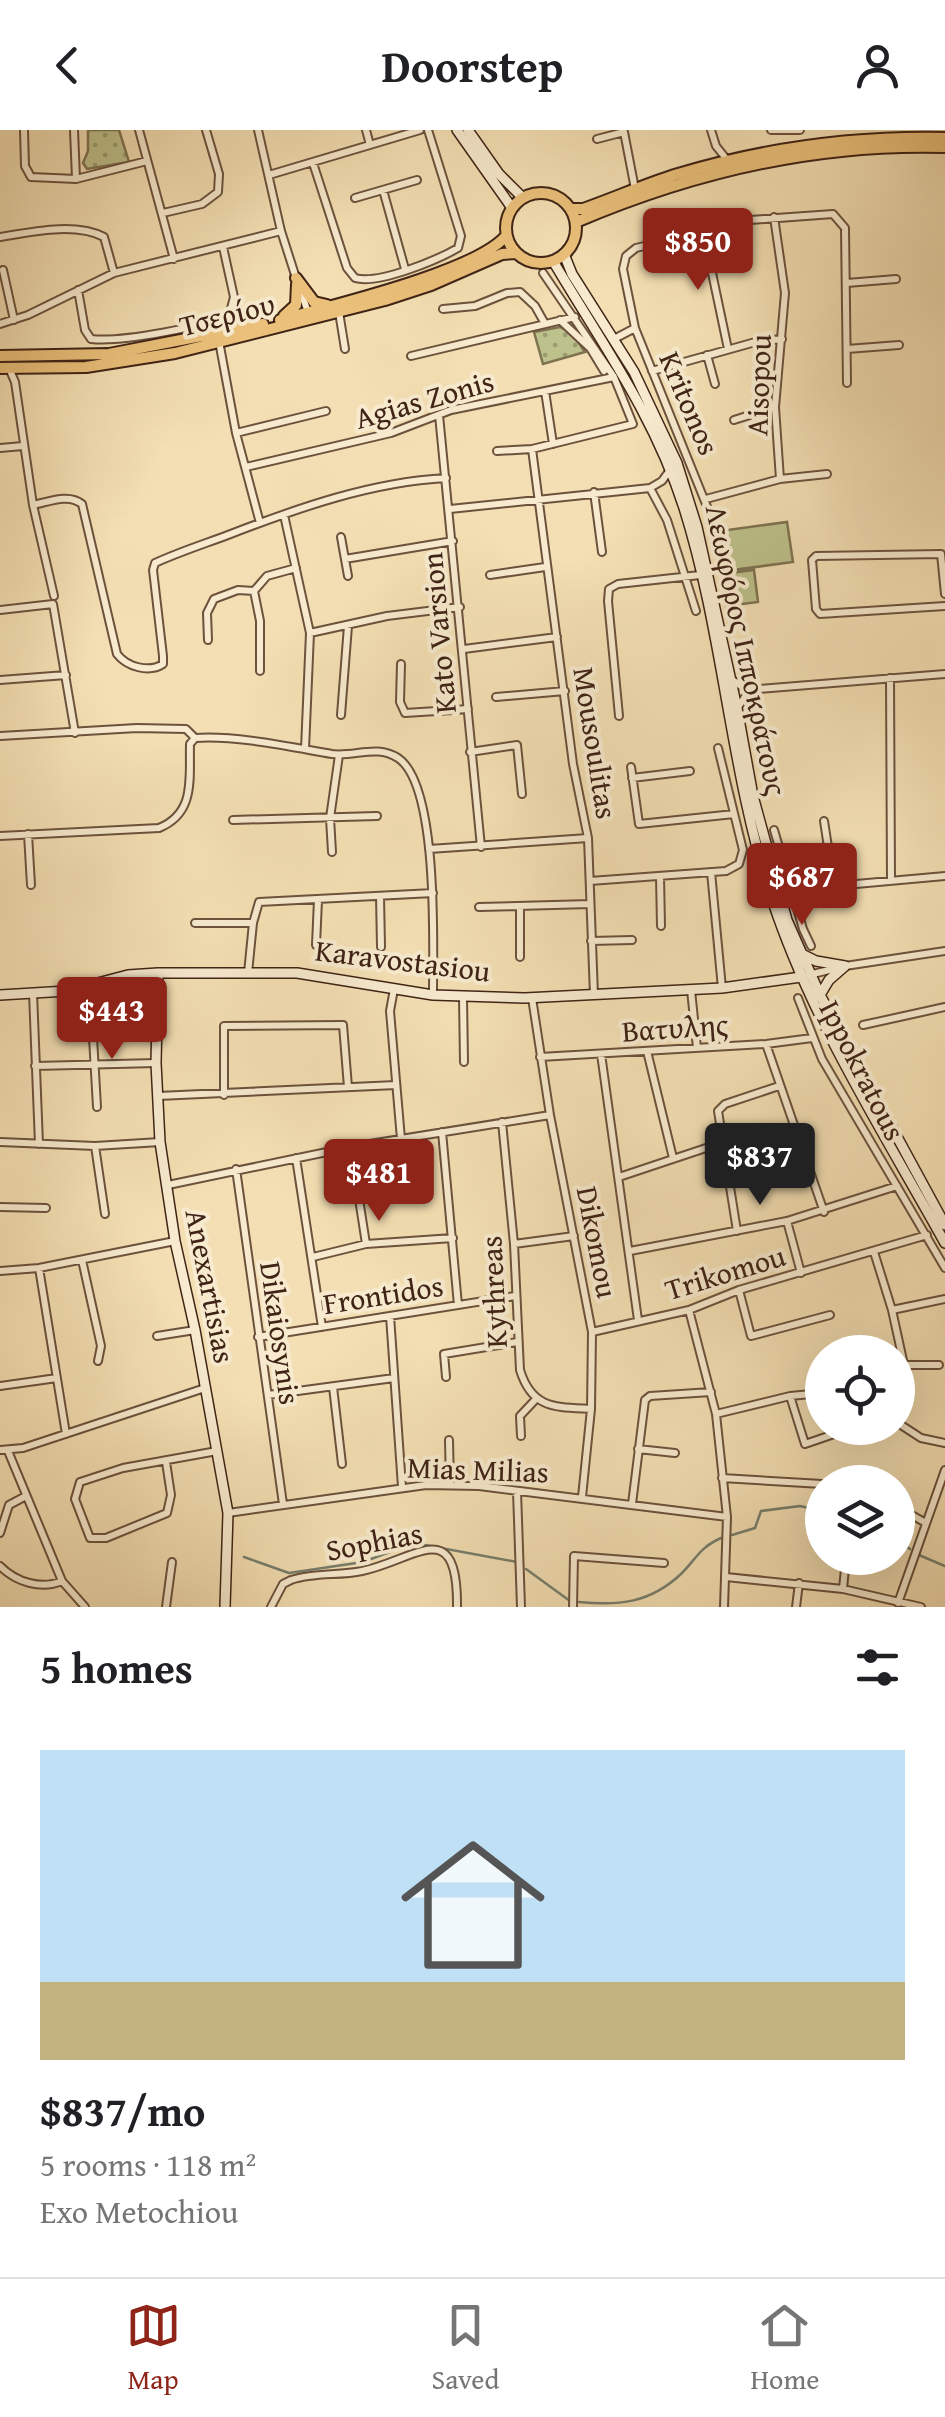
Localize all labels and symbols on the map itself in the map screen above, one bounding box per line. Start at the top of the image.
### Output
pin: $850 [639,208,757,293]
street label: Τσερίου [175,281,279,347]
street label: Aisopou [734,333,782,437]
street label: Kritonos [649,344,731,462]
street label: Agias Zonis [349,358,499,440]
street label: Λεωφόρος Ιπποκράτους [695,501,799,800]
street label: Kato Varsion [409,551,467,715]
street label: Mousoulitas [562,664,630,822]
pin: $687 [743,843,861,928]
street label: Karavostasiou [313,927,494,993]
pin: $443 [53,977,171,1062]
street label: Ippokratous [809,992,917,1148]
street label: Βατυλης [620,1001,730,1053]
pin: $837 [701,1123,819,1208]
pin: $481 [320,1139,438,1224]
street label: Dikomou [566,1183,630,1302]
street label: Anexartisias [175,1205,247,1367]
street label: Trikomou [659,1233,791,1311]
street label: Kythreas [468,1235,518,1349]
street label: Dikaiosynis [249,1259,313,1407]
street label: Frontidos [320,1263,446,1325]
street label: Mias Milias [406,1445,550,1493]
street label: Sophias [322,1510,426,1572]

